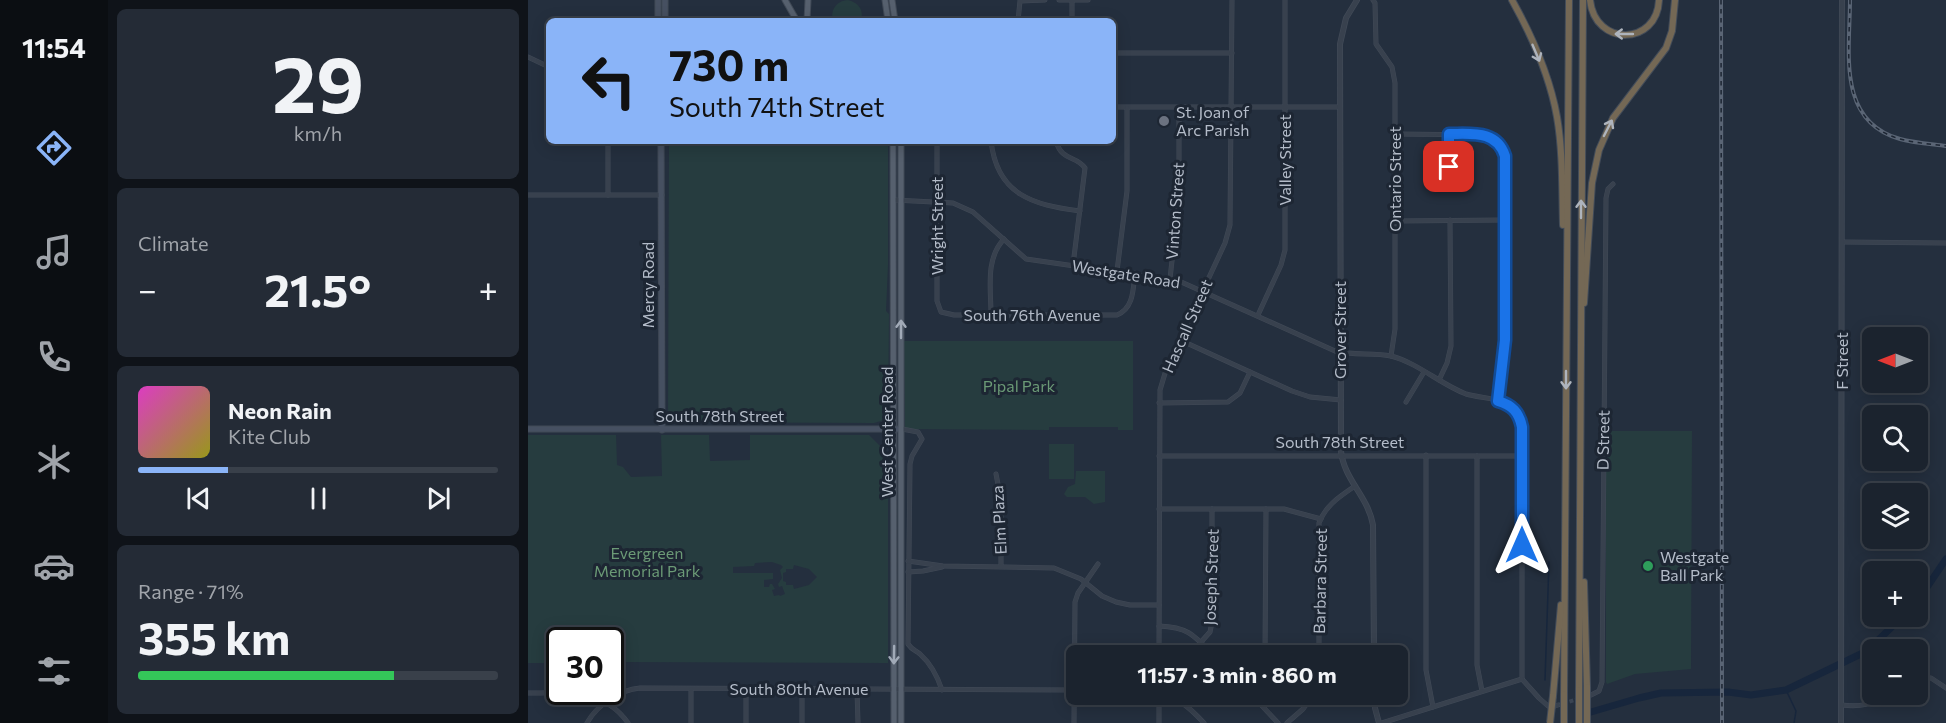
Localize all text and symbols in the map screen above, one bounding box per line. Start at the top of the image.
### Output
one-way arrow [1615,28,1635,40]
text: 11:54 [22,31,86,64]
text: 29 [272,34,364,129]
text: 730 m [669,38,789,90]
icon: left [570,42,648,120]
one-way arrow [1531,44,1543,62]
text: South 74th Street [669,90,885,123]
place label: St. Joan of Arc Parish [1176,102,1250,139]
marker: St. Joan of Arc Parish [1157,114,1171,128]
street label: Valley Street [1275,114,1294,206]
one-way arrow [1603,120,1614,138]
text: km/h [294,121,342,145]
street label: Ontario Street [1385,126,1404,232]
icon: directions [33,127,75,169]
pin [1423,141,1474,192]
icon: arrive [1432,150,1465,183]
street label: Vinton Street [1162,161,1187,260]
street label: Wright Street [927,176,946,275]
one-way arrow [1575,200,1587,220]
icon: music [33,231,75,273]
text: Climate [138,231,208,255]
street label: Mercy Road [638,242,657,328]
street label: Westgate Road [1070,256,1182,291]
text: 21.5° [264,261,371,316]
text: − [138,268,157,309]
text: + [479,268,498,309]
street label: Hascall Street [1157,276,1216,375]
street label: Grover Street [1330,280,1349,379]
street label: South 76th Avenue [964,305,1100,324]
one-way arrow [895,319,907,339]
north arrow [1862,327,1928,393]
map controls [1862,327,1928,705]
street label: F Street [1832,332,1851,390]
icon: phone [33,336,75,378]
street label: West Center Road [877,367,896,497]
one-way arrow [1560,369,1571,389]
park label: Pipal Park [983,376,1056,395]
text: Neon Rain [228,397,332,424]
button: search [1862,405,1928,471]
street label: South 78th Street [656,406,785,425]
street label: D Street [1592,409,1613,470]
text: Kite Club [228,424,311,448]
street label: South 78th Street [1276,432,1405,451]
icon: climate [33,441,75,483]
icon: previous [182,482,215,515]
icon: pause [302,482,335,515]
icon: next [422,482,455,515]
button: layers [1862,483,1928,549]
street label: Elm Plaza [987,485,1010,555]
position arrow [1490,513,1554,577]
street label: Barbara Street [1309,527,1330,634]
street label: Joseph Street [1199,528,1222,626]
park label: Evergreen Memorial Park [594,543,701,580]
icon: car [33,545,75,587]
place label: Westgate Ball Park [1660,547,1729,584]
marker: Westgate Ball Park [1641,559,1655,573]
button: + [1862,561,1928,627]
text: Range · 71% [138,579,244,603]
text: 355 km [138,609,290,664]
speed limit sign: 30 [546,627,624,705]
button: − [1862,639,1928,705]
one-way arrow [888,645,900,665]
icon: filters [33,650,75,692]
text: 11:57 · 3 min · 860 m [1137,661,1337,688]
street label: South 80th Avenue [730,679,868,698]

